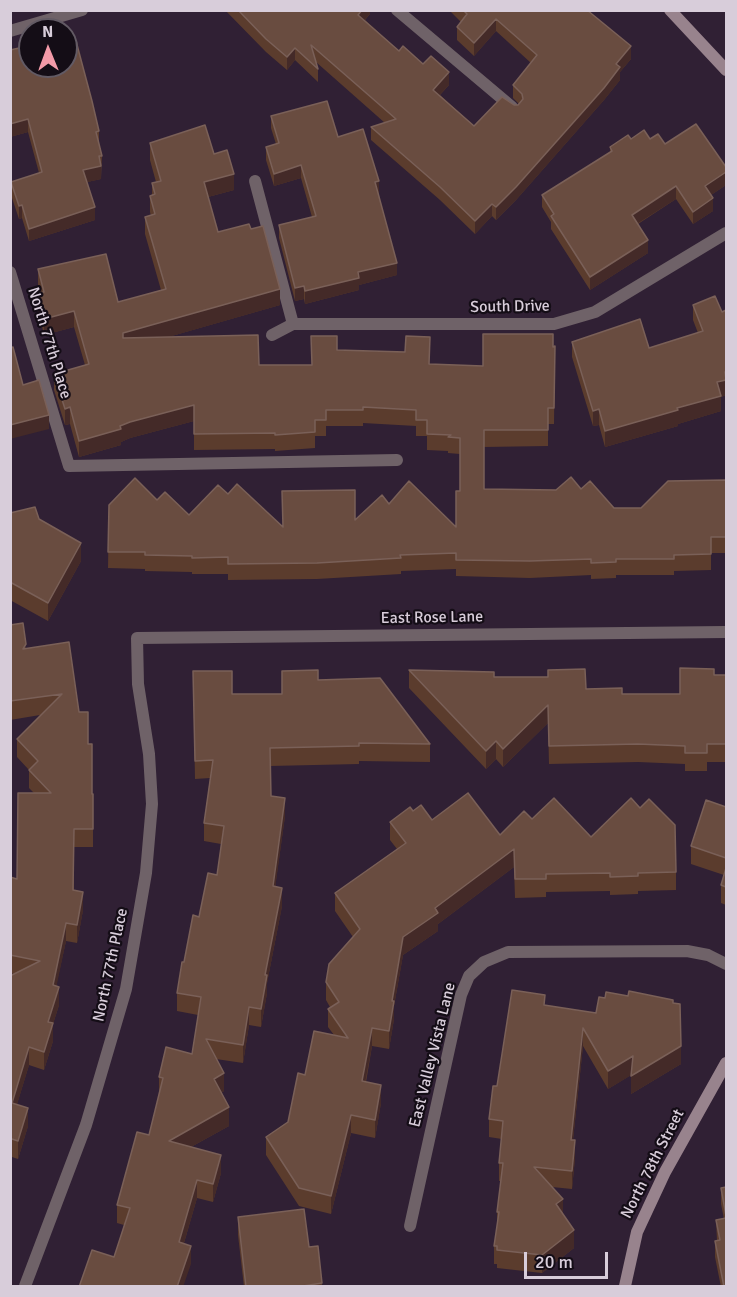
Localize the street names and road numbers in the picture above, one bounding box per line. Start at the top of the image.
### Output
street label: North 77th Place [23,285,75,401]
street label: South Drive [470,297,550,317]
street label: East Rose Lane [381,608,483,628]
street label: North 77th Place [90,906,132,1024]
street label: East Valley Vista Lane [406,981,460,1129]
street label: North 78th Street [617,1106,689,1222]

